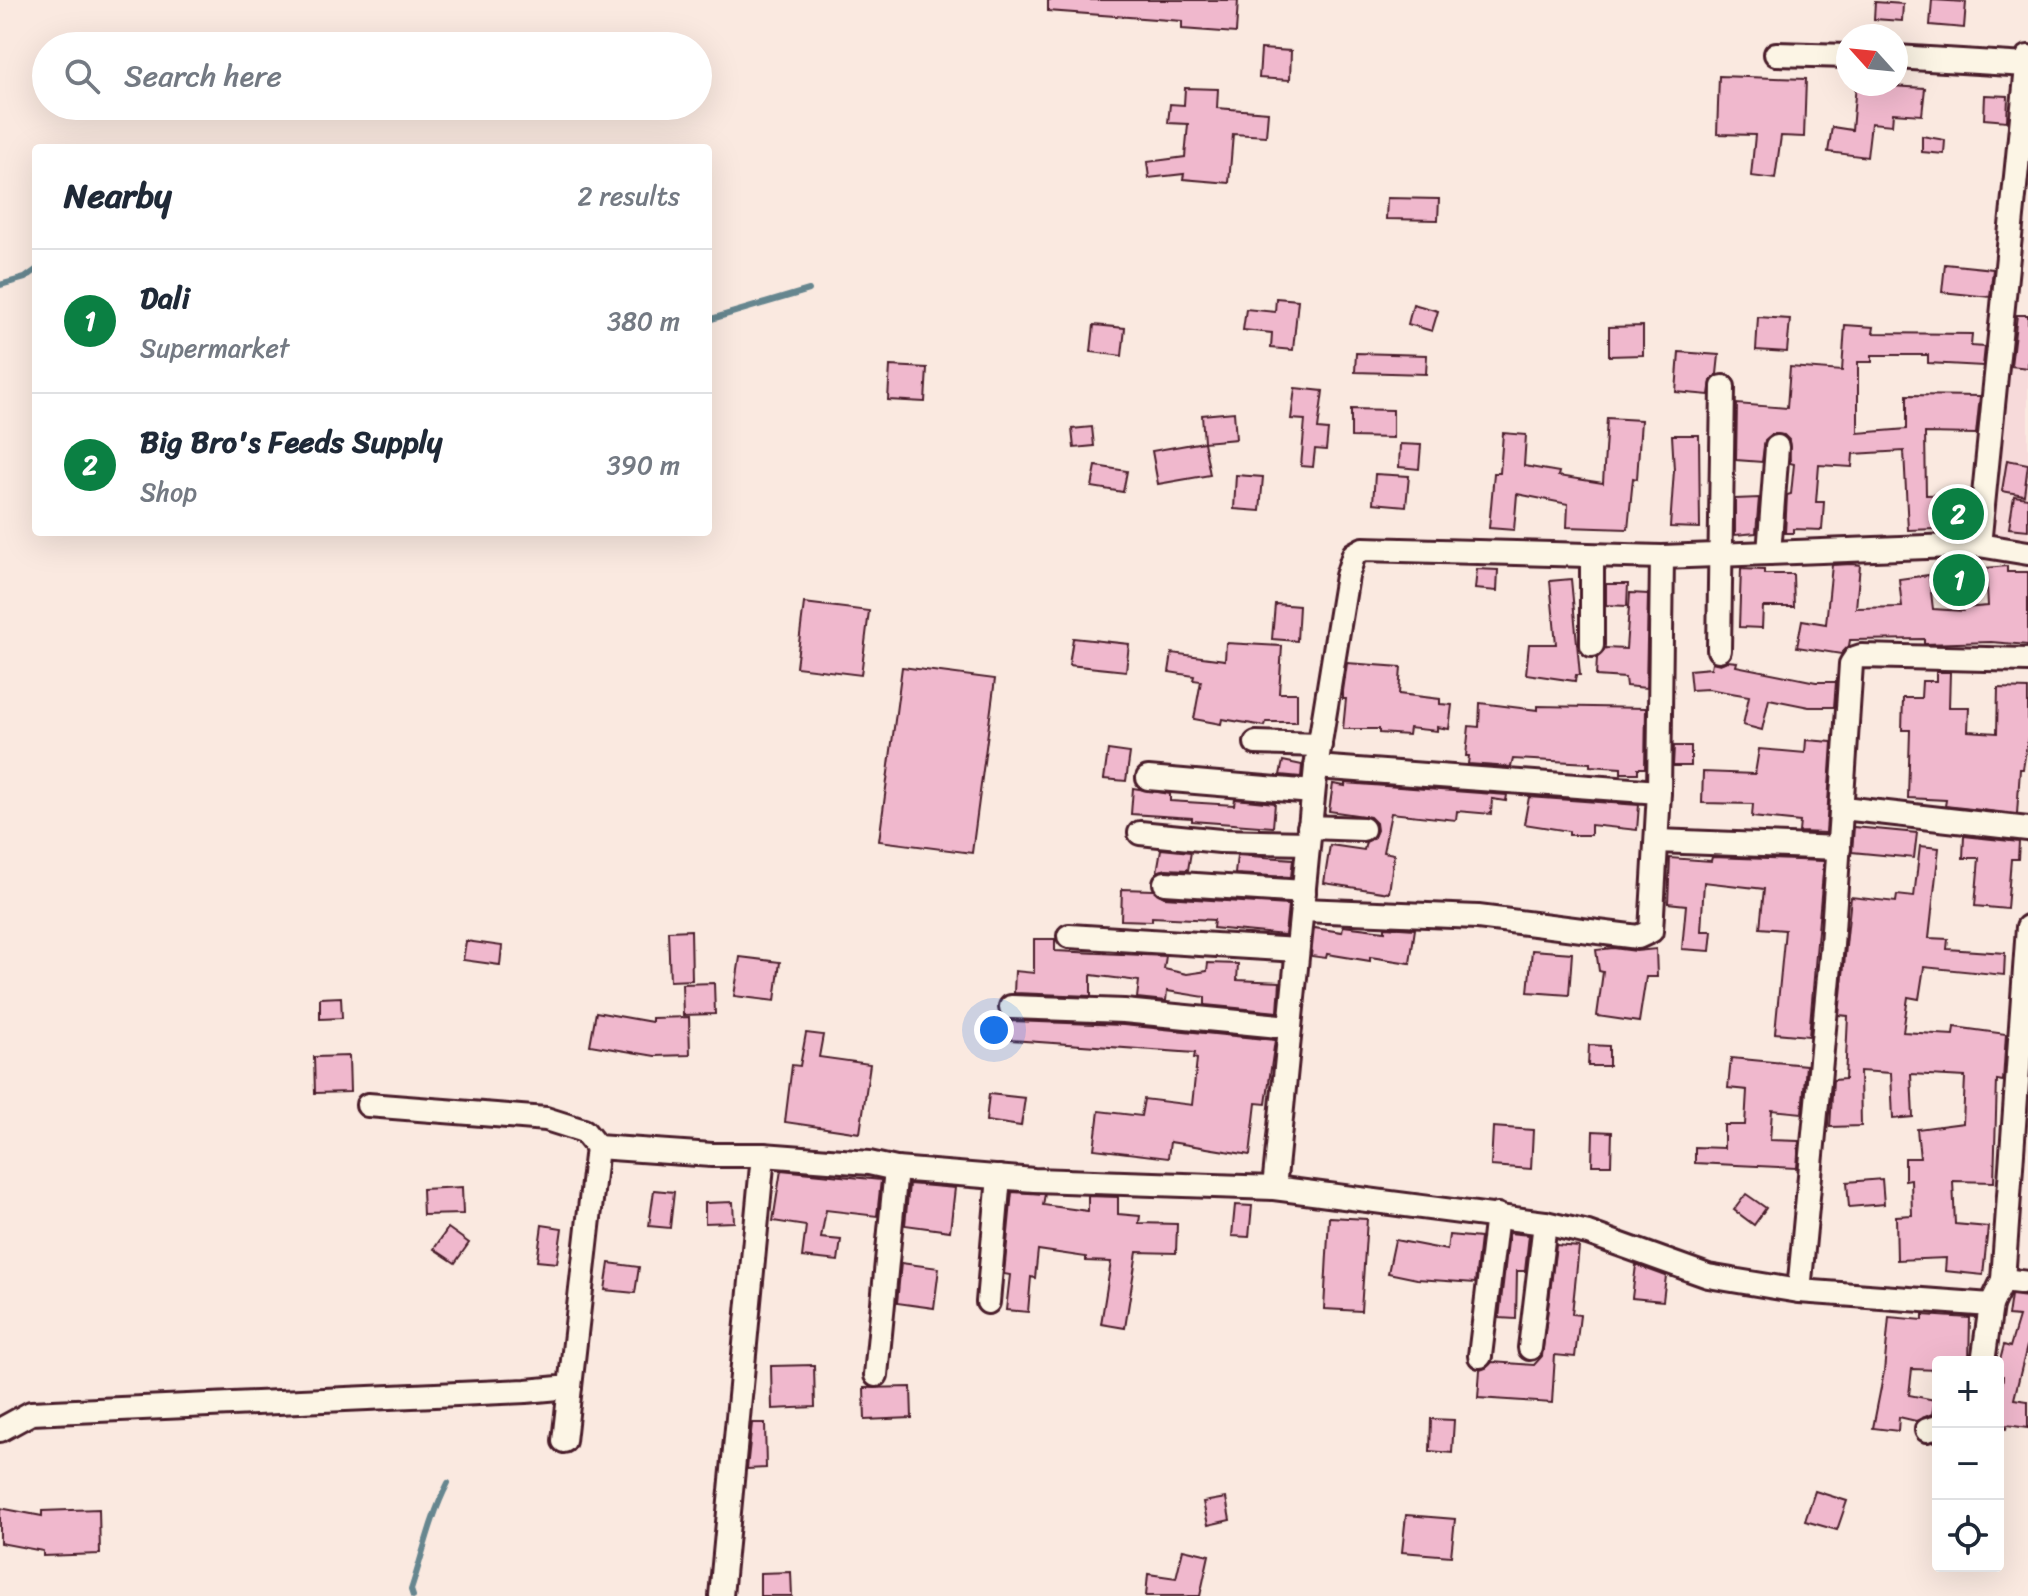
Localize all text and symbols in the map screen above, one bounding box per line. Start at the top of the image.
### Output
north arrow [1836,24,1908,96]
search box [32,32,712,120]
text: Search here [124,49,282,103]
icon: search [60,54,104,98]
text: Nearby [64,166,172,226]
text: 2 results [578,173,680,219]
text: Dali [140,271,190,325]
text: 1 [84,298,96,344]
text: 380 m [607,298,680,344]
text: Supermarket [140,325,289,371]
text: Big Bro's Feeds Supply [140,415,442,469]
text: 2 [82,442,98,488]
text: 390 m [607,442,680,488]
text: Shop [140,469,197,515]
pin: 2 [1932,484,1984,544]
pin: 1 [1933,550,1985,610]
your location [974,1010,1014,1050]
map controls [1932,1356,2004,1572]
button: + [1932,1356,2004,1428]
button: − [1932,1428,2004,1500]
button: locate [1932,1500,2004,1572]

